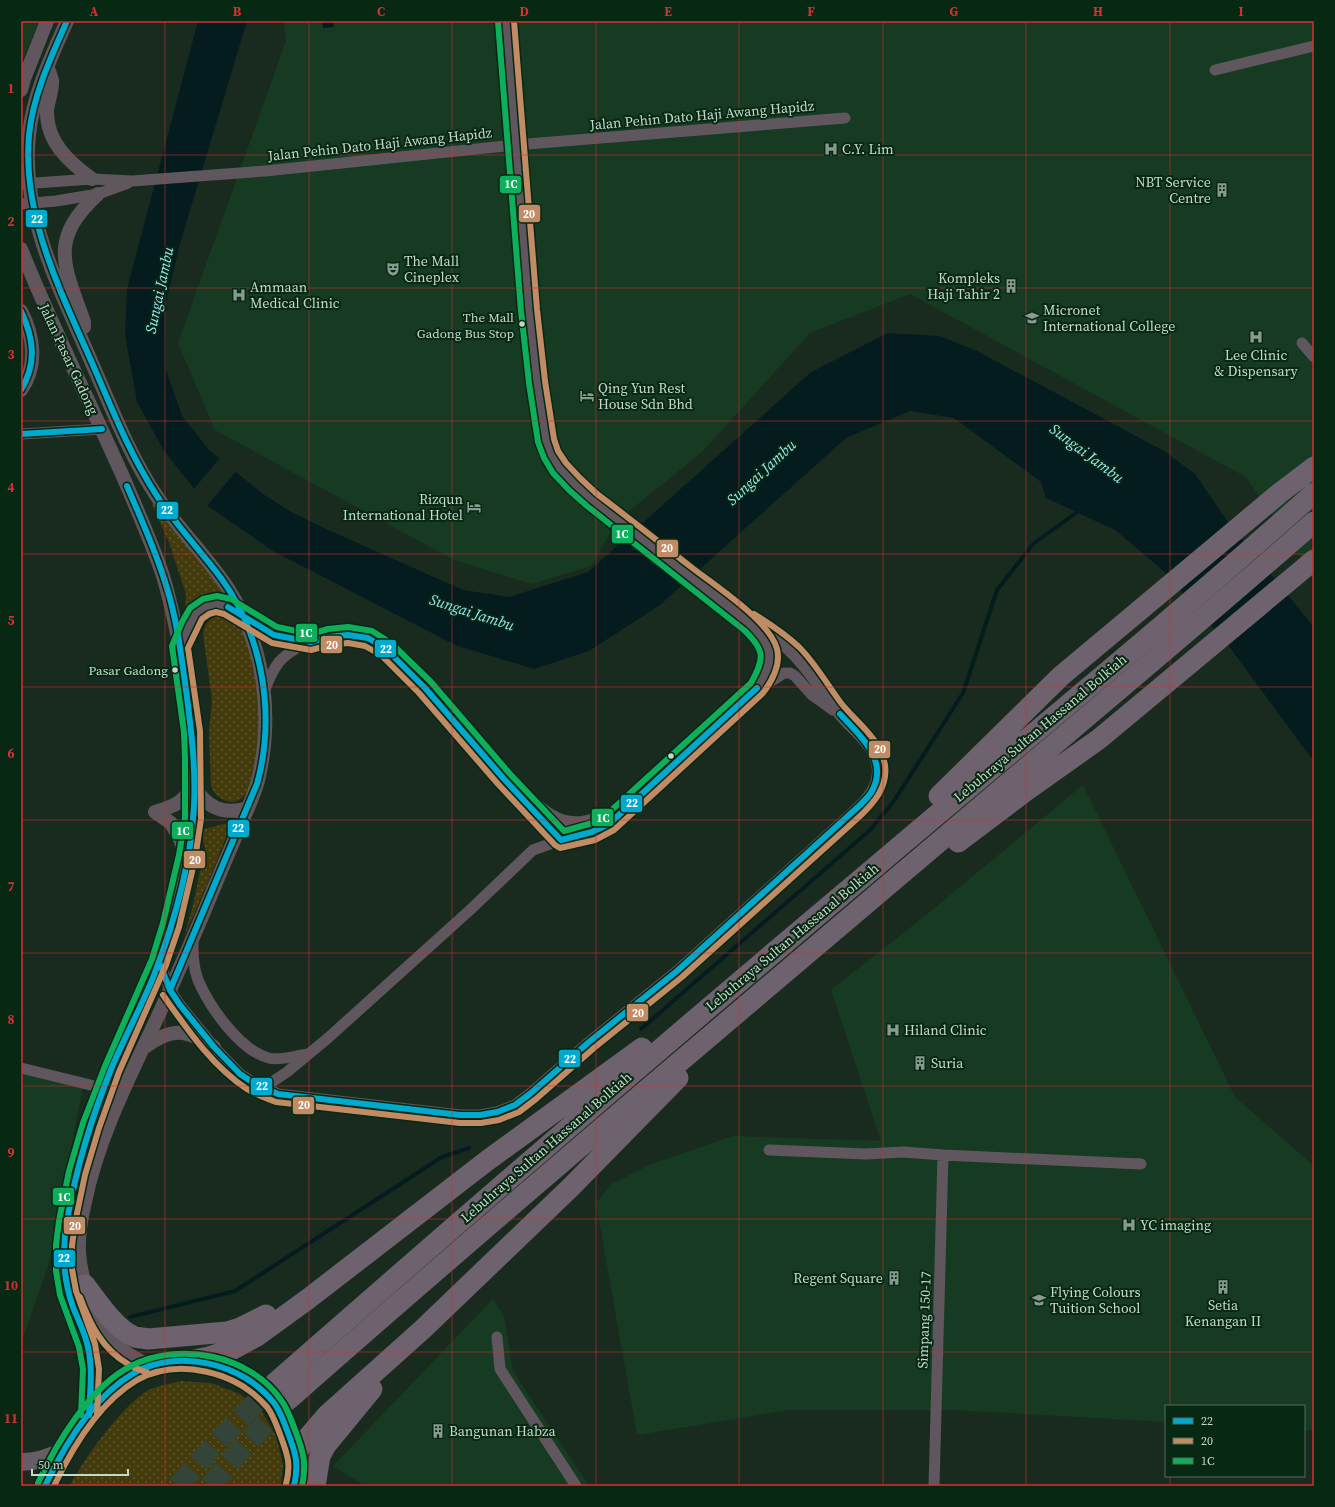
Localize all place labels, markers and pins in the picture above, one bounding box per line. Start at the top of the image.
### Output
place label: C.Y. Lim [842,139,894,159]
hospital icon: C.Y. Lim [823,141,839,157]
place label: NBT Service Centre [1135,172,1211,208]
building icon: NBT Service Centre [1214,182,1230,198]
place label: The Mall Cineplex [404,251,460,287]
theatre icon: The Mall Cineplex [385,261,401,277]
place label: Kompleks Haji Tahir 2 [927,268,1000,304]
place label: Ammaan Medical Clinic [250,277,340,313]
building icon: Kompleks Haji Tahir 2 [1003,278,1019,294]
hospital icon: Ammaan Medical Clinic [231,287,247,303]
place label: Micronet International College [1043,300,1175,336]
place label: The Mall Gadong Bus Stop [417,309,514,342]
school or university icon: Micronet International College [1024,310,1040,326]
marker: The Mall Gadong Bus Stop [517,319,527,329]
hospital icon: Lee Clinic & Dispensary [1248,329,1264,345]
place label: Lee Clinic & Dispensary [1214,345,1299,381]
place label: Qing Yun Rest House Sdn Bhd [598,378,693,414]
hotel icon: Qing Yun Rest House Sdn Bhd [579,388,595,404]
place label: Rizqun International Hotel [343,489,464,525]
hotel icon: Rizqun International Hotel [466,499,482,515]
place label: Pasar Gadong [88,662,168,679]
marker: Pasar Gadong [170,665,180,675]
unlabelled marker [666,751,676,761]
place label: Hiland Clinic [904,1020,987,1040]
hospital icon: Hiland Clinic [885,1022,901,1038]
place label: Suria [931,1053,964,1073]
building icon: Suria [912,1055,928,1071]
place label: YC imaging [1140,1215,1211,1235]
hospital icon: YC imaging [1121,1217,1137,1233]
place label: Regent Square [793,1268,883,1288]
building icon: Regent Square [886,1270,902,1286]
building icon: Setia Kenangan II [1215,1279,1231,1295]
place label: Flying Colours Tuition School [1050,1282,1141,1318]
school or university icon: Flying Colours Tuition School [1031,1292,1047,1308]
place label: Setia Kenangan II [1185,1295,1261,1331]
place label: Bangunan Habza [449,1421,556,1441]
building icon: Bangunan Habza [430,1423,446,1439]

